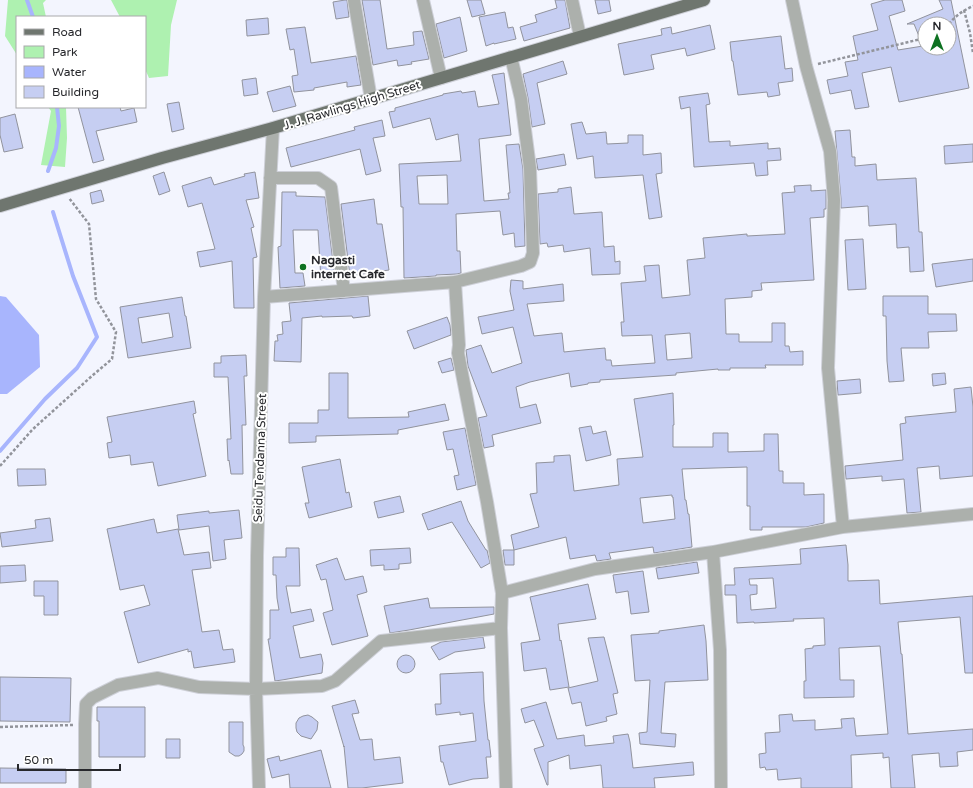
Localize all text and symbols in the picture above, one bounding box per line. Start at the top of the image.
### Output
legend [16,16,146,108]
north arrow [917,16,957,56]
text: N [933,20,941,33]
text: Road [52,25,82,39]
text: Park [52,45,78,59]
text: Water [52,65,87,79]
street label: J. J. Rawlings High Street [282,77,422,132]
text: Building [52,85,99,99]
place label: Nagasti internet Cafe [311,253,385,281]
marker: Nagasti internet Cafe [298,262,308,272]
street label: Seidu Tendanna Street [251,393,269,523]
scale bar [18,746,120,772]
text: 50 m [24,753,53,767]

